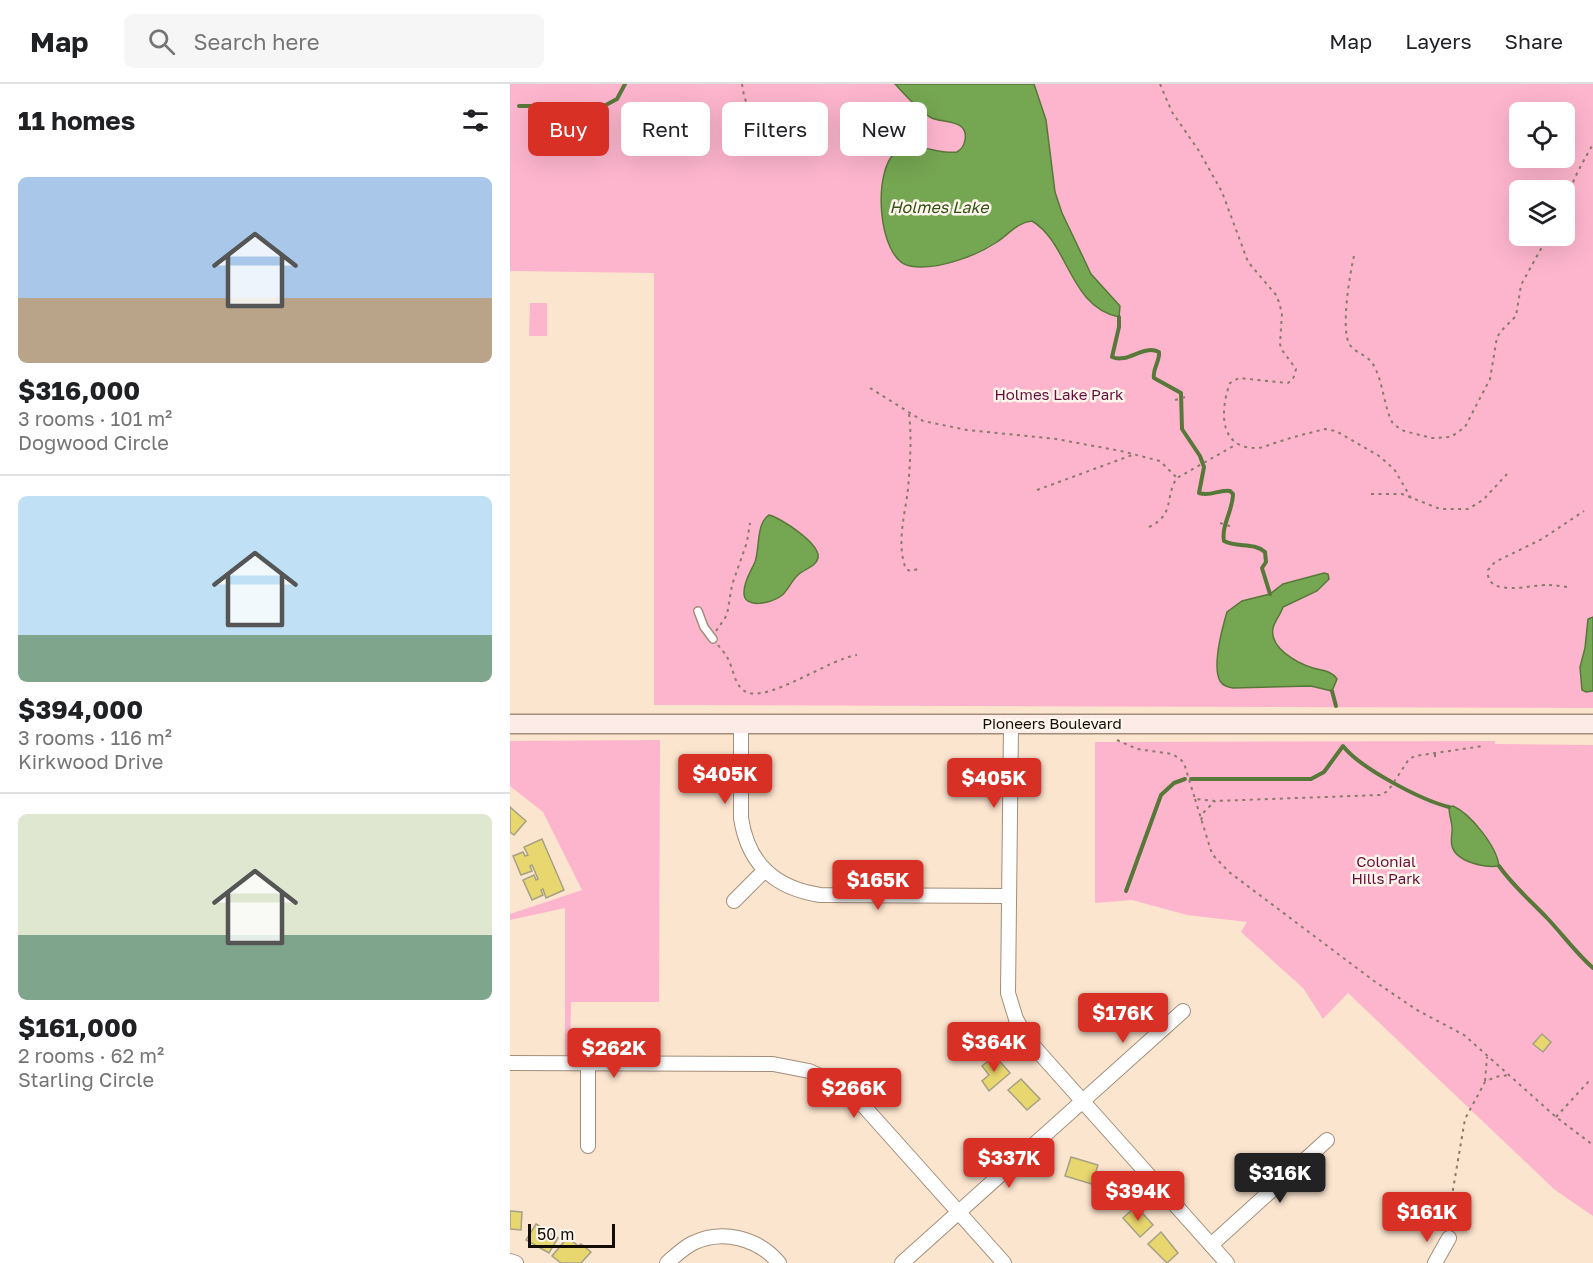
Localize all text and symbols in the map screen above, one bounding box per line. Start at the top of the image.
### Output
search box [124,14,544,68]
text: Map [30,25,88,58]
icon: search [145,25,178,58]
text: Search here [193,28,319,55]
text: Map [1329,28,1372,54]
text: Layers [1405,28,1472,54]
text: Share [1505,28,1563,54]
chip: Buy [528,102,609,156]
chip: Rent [621,102,710,156]
chip: Filters [722,102,828,156]
chip: New [840,102,927,156]
map controls [1509,102,1575,246]
button: locate [1509,102,1575,168]
icon: filters [459,104,492,137]
text: 11 homes [18,105,135,136]
button: layers [1509,180,1575,246]
water label: Holmes Lake [889,197,990,217]
icon: home [201,216,309,324]
text: $316,000 [18,375,140,406]
park label: Holmes Lake Park [994,385,1124,403]
text: 3 rooms · 101 m² [18,406,172,430]
text: Dogwood Circle [18,430,169,454]
icon: home [201,535,309,643]
text: $394,000 [18,694,143,725]
street label: Pioneers Boulevard [982,714,1122,732]
text: 3 rooms · 116 m² [18,725,172,749]
text: Kirkwood Drive [18,749,163,773]
pin: $405K [683,754,767,805]
pin: $405K [952,758,1036,809]
text: $405K [692,761,758,785]
text: $405K [961,765,1027,789]
park label: Colonial Hills Park [1351,852,1421,887]
icon: home [201,853,309,961]
pin: $165K [836,860,920,911]
text: $165K [846,867,910,891]
pin: $176K [1081,993,1165,1044]
text: $176K [1092,1000,1154,1024]
text: $161,000 [18,1012,138,1043]
pin: $364K [952,1022,1036,1073]
pin: $262K [572,1028,656,1079]
text: $364K [961,1029,1027,1053]
text: $262K [582,1035,647,1059]
text: 2 rooms · 62 m² [18,1043,164,1067]
text: Starling Circle [18,1067,154,1091]
pin: $266K [812,1068,896,1119]
text: $266K [821,1075,887,1099]
pin: $337K [967,1138,1051,1189]
text: $337K [977,1145,1041,1169]
pin: $316K [1238,1153,1322,1204]
text: $316K [1248,1160,1312,1184]
pin: $394K [1096,1171,1180,1222]
text: $394K [1105,1178,1171,1202]
pin: $161K [1385,1192,1469,1243]
text: $161K [1396,1199,1458,1223]
scale bar [528,1221,615,1248]
text: 50 m [537,1224,574,1244]

